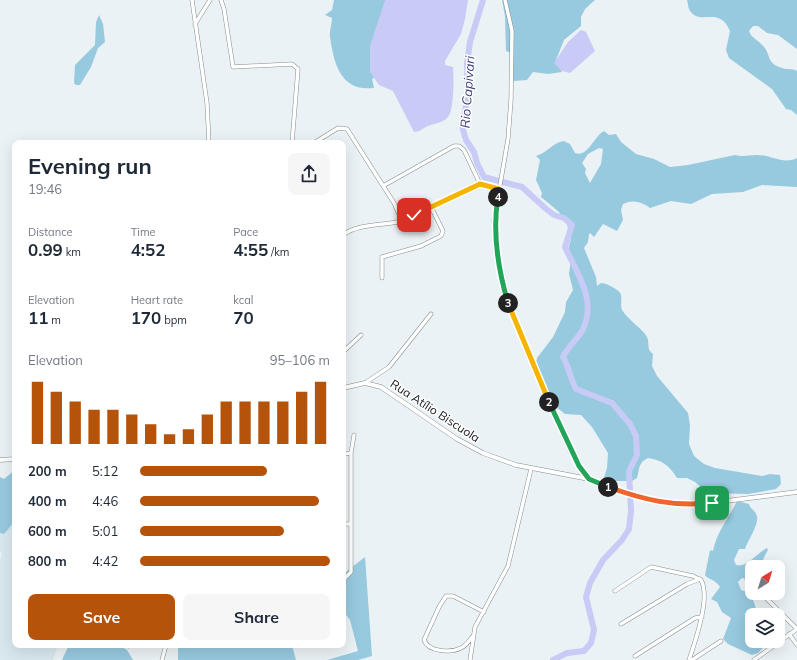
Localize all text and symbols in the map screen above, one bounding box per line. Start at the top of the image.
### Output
water label: Rio Capivari [456,54,478,129]
text: Evening run [28,152,152,180]
button: share [288,153,330,195]
text: 19:46 [28,181,62,197]
pin: 4 [488,187,508,207]
text: 4 [495,190,501,204]
pin [397,198,431,232]
icon: check [403,204,425,226]
text: Distance [28,225,72,239]
text: Time [131,225,156,239]
text: Pace [233,225,258,239]
text: 0.99 [28,239,63,260]
text: 4:52 [131,239,165,260]
text: 4:55 [233,239,268,260]
text: km [63,245,81,259]
text: /km [268,245,289,259]
text: Elevation [28,293,75,307]
text: Heart rate [131,293,183,307]
text: kcal [233,293,253,307]
pin: 3 [498,293,518,313]
text: 3 [505,296,511,310]
text: 11 [28,307,48,328]
text: 170 [131,307,161,328]
text: 70 [233,307,254,328]
text: m [48,313,61,327]
text: bpm [161,313,187,327]
text: Elevation [28,352,83,368]
text: 95–106 m [270,352,330,368]
street label: Rua Atílio Biscuola [388,376,483,445]
pin: 2 [539,392,559,412]
text: 2 [546,395,552,409]
text: 200 m [28,463,67,479]
text: 5:12 [92,463,118,479]
pin: 1 [598,477,618,497]
text: 1 [605,480,611,494]
pin [695,486,729,520]
icon: arrive [701,492,723,514]
text: 400 m [28,493,67,509]
text: 4:46 [92,493,118,509]
text: 600 m [28,523,67,539]
text: 5:01 [92,523,118,539]
text: 800 m [28,553,67,569]
text: 4:42 [92,553,118,569]
north arrow [745,560,785,600]
map controls [745,560,785,648]
button: Save [28,594,175,640]
button: Share [183,594,330,640]
button: layers [745,608,785,648]

